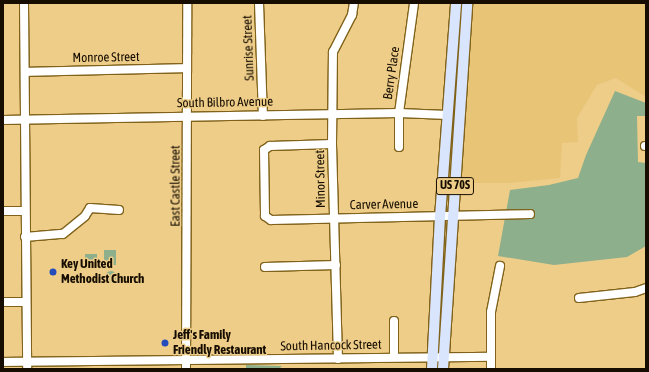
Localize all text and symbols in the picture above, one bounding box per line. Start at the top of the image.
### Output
street label: Sunrise Street [240,15,258,81]
street label: Berry Place [381,45,403,101]
street label: Monroe Street [72,50,140,66]
street label: South Bilbro Avenue [177,94,273,112]
street label: East Castle Street [168,145,184,227]
street label: Minor Street [313,150,329,208]
road number: US 70S [435,176,475,196]
street label: Carver Avenue [350,197,418,213]
place label: Key United Methodist Church [61,257,144,288]
marker: Key United Methodist Church [48,267,58,277]
place label: Jeff's Family Friendly Restaurant [173,328,266,359]
street label: South Hancock Street [280,337,382,355]
marker: Jeff's Family Friendly Restaurant [160,338,170,348]

